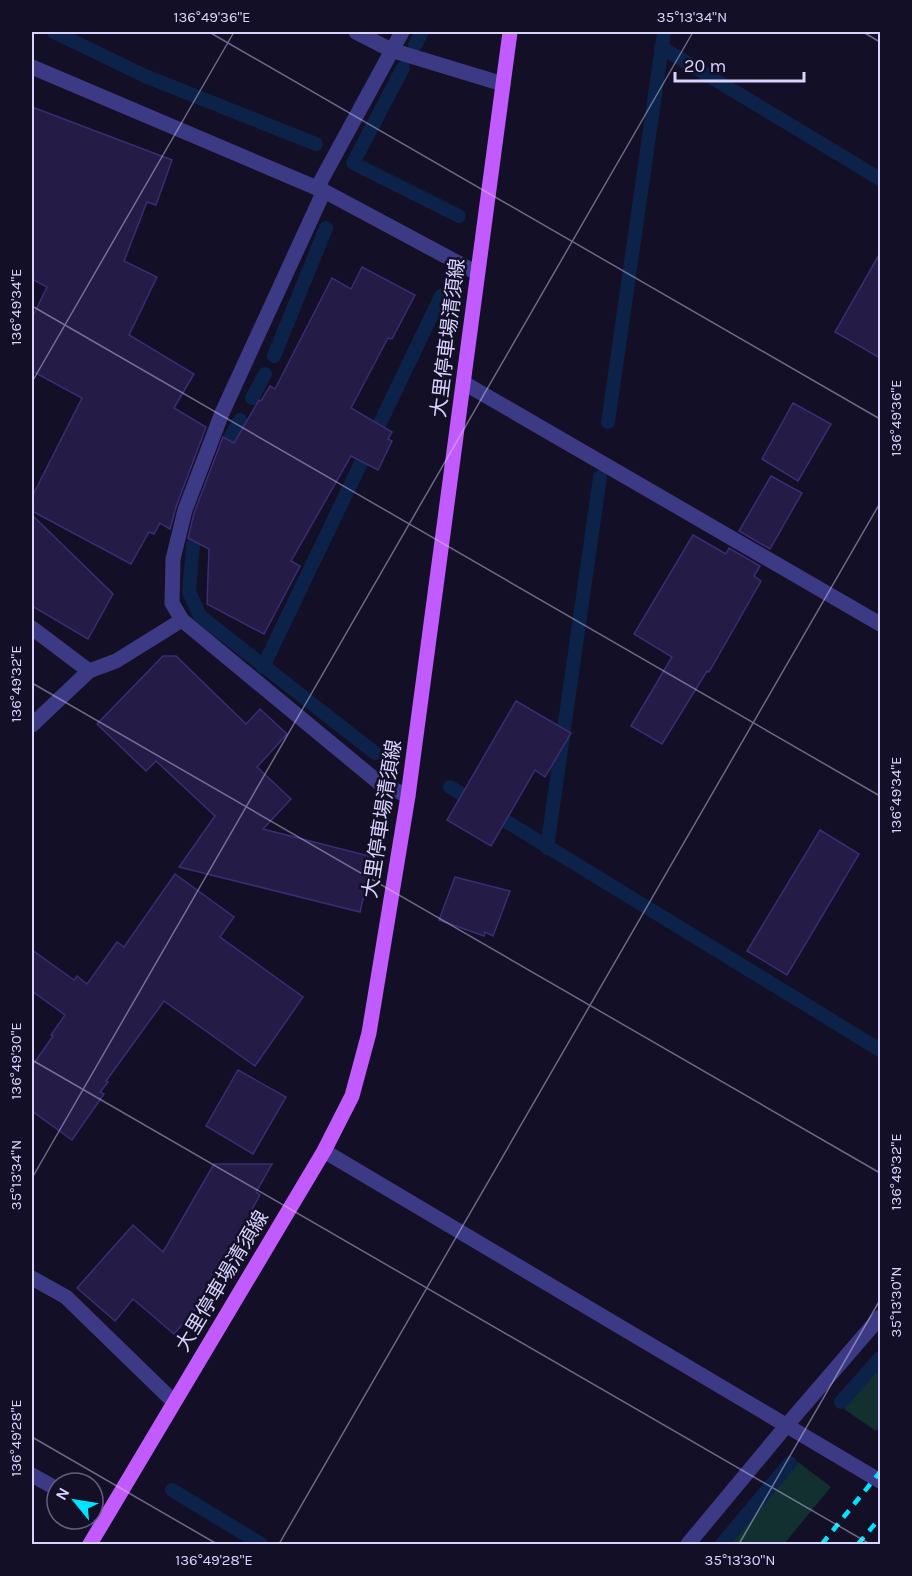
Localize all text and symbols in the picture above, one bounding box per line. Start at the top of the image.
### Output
text: 136°49'36"E [173,8,251,26]
text: 35°13'34"N [657,8,727,26]
scale bar [675,45,804,83]
text: 20 m [684,55,726,77]
street label: 大里停車場清須線 [427,257,469,419]
text: 136°49'34"E [7,269,25,345]
text: 136°49'36"E [887,379,905,457]
text: 136°49'32"E [7,645,25,723]
street label: 大里停車場清須線 [358,738,406,900]
text: 136°49'34"E [887,757,905,833]
text: 136°49'30"E [7,1022,25,1100]
text: 136°49'32"E [887,1133,905,1211]
text: 35°13'34"N [7,1140,25,1210]
street label: 大里停車場清須線 [171,1207,273,1355]
text: 35°13'30"N [887,1267,905,1337]
text: 136°49'28"E [7,1399,25,1477]
north arrow [45,1471,105,1531]
text: N [51,1484,74,1503]
text: 136°49'28"E [175,1551,253,1569]
text: 35°13'30"N [705,1551,775,1569]

